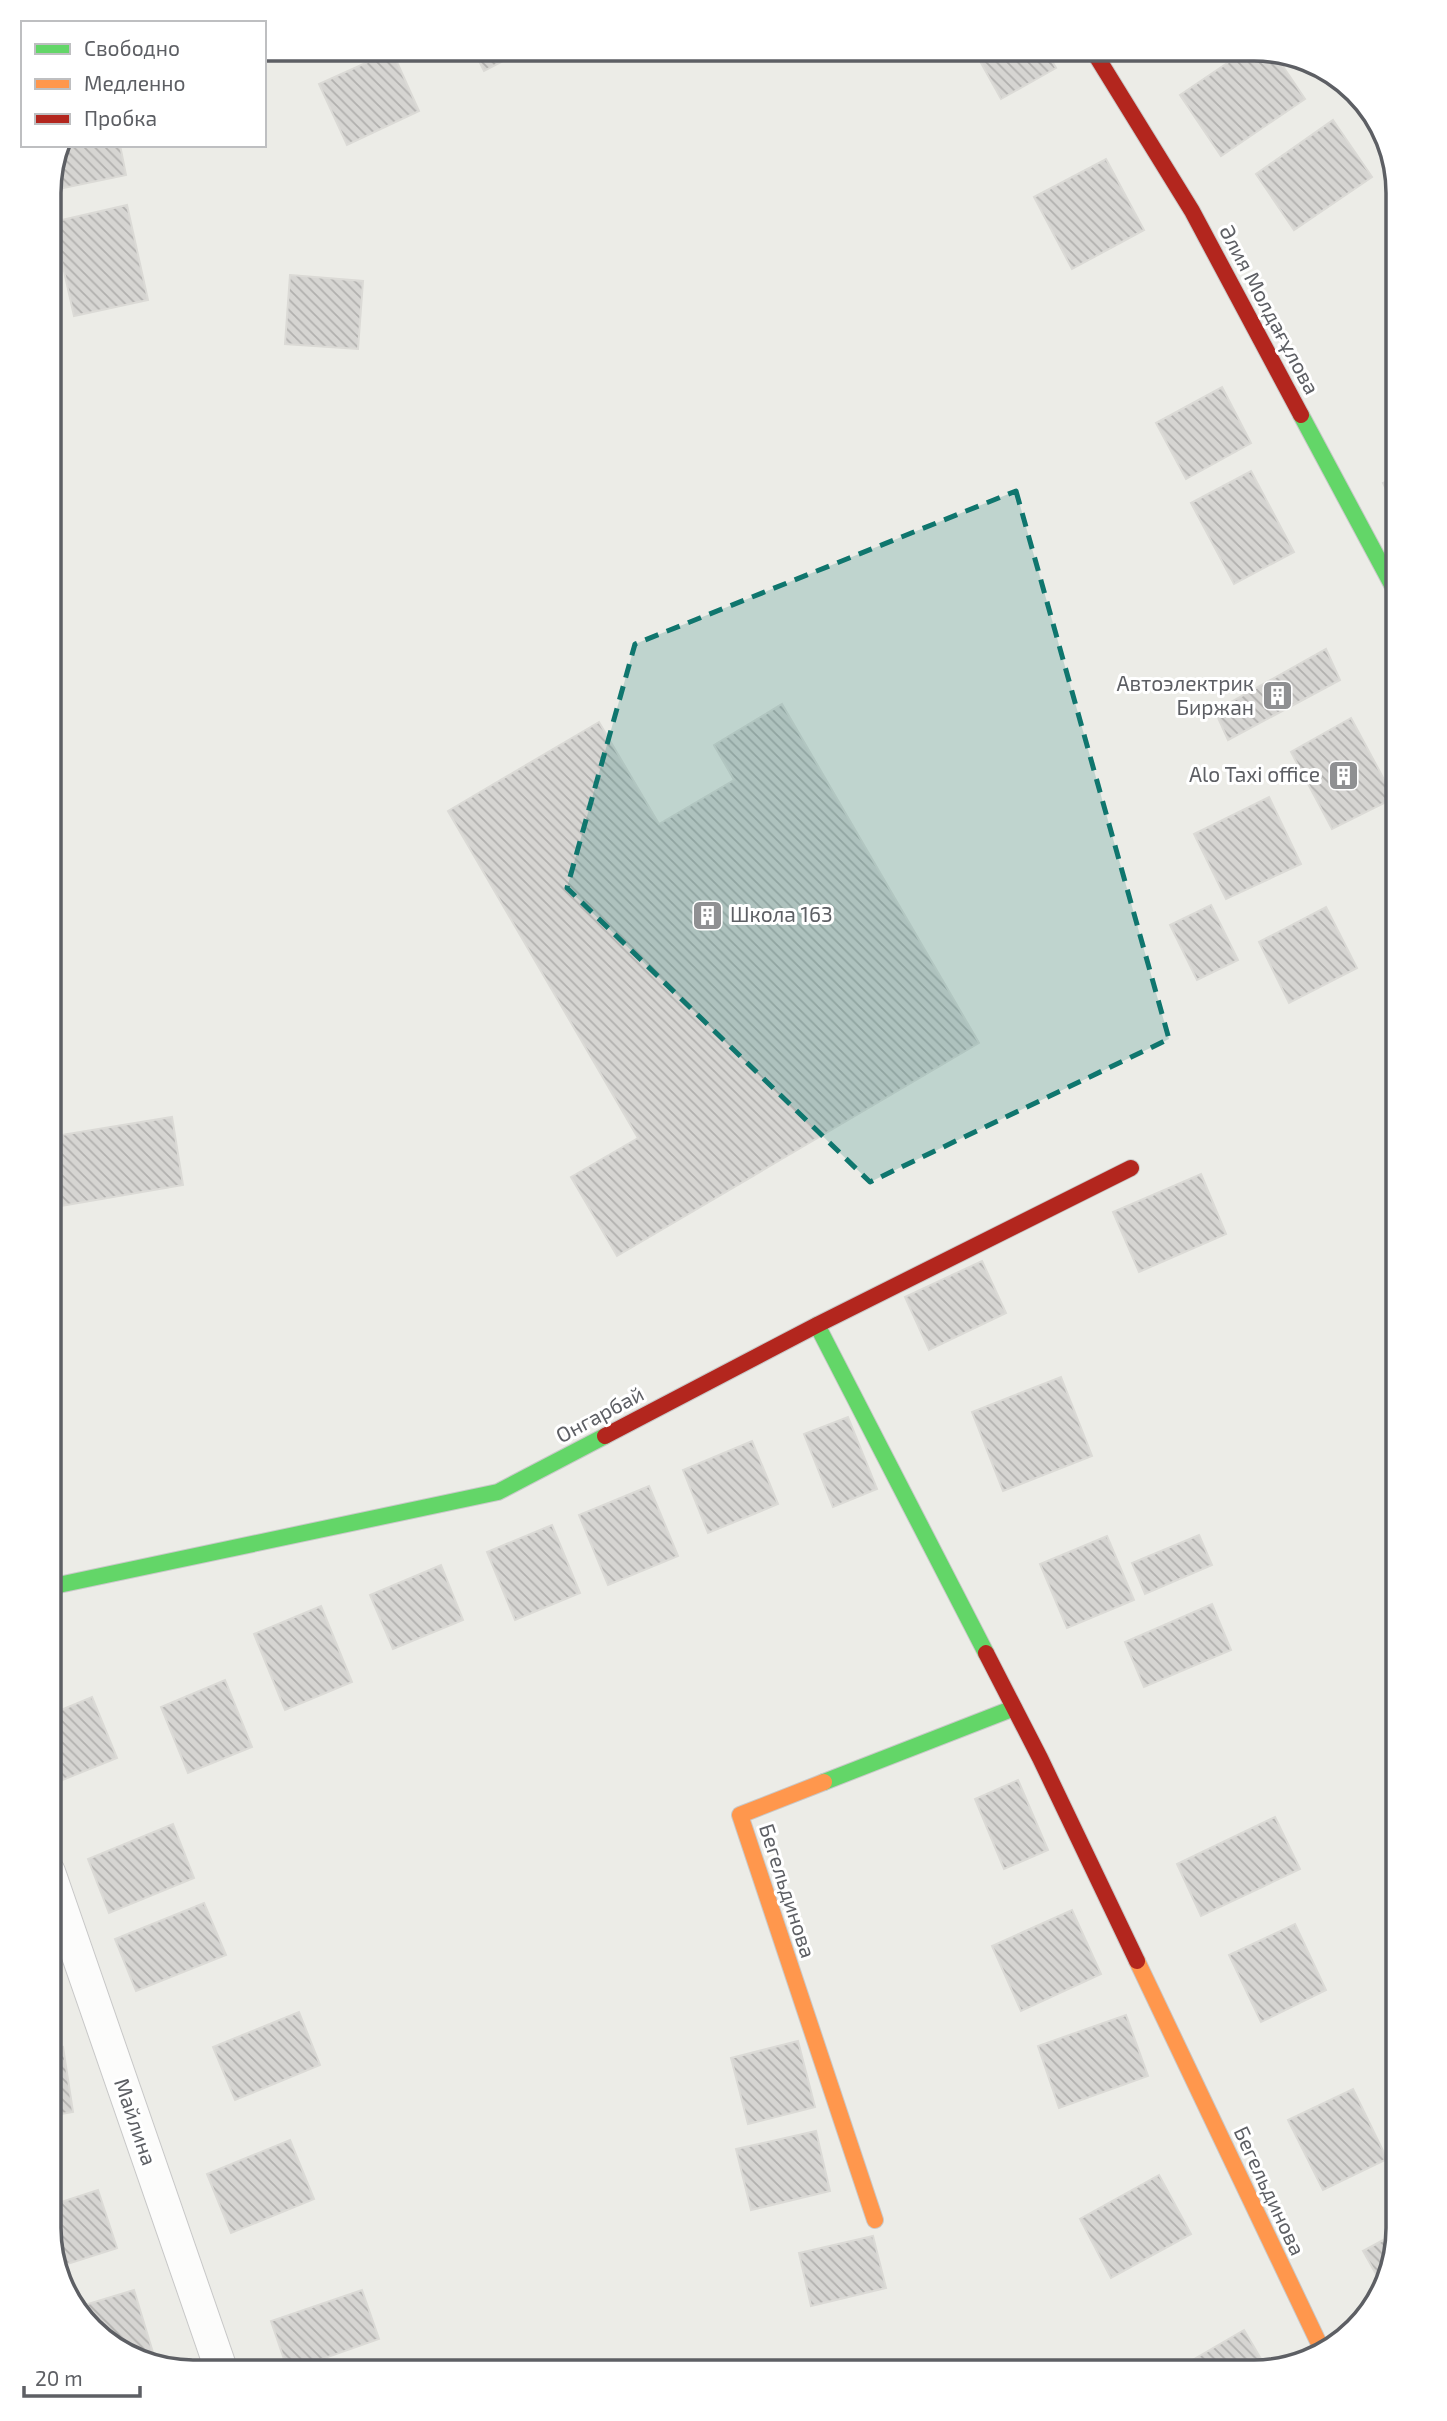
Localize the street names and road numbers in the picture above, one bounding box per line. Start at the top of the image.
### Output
street label: Әлия Молдағұлова [1215,220,1325,398]
street label: Онгарбай [551,1380,647,1447]
street label: Бегельдинова [755,1820,822,1961]
street label: Майлина [110,2075,163,2168]
street label: Бегельдинова [1230,2122,1311,2259]

